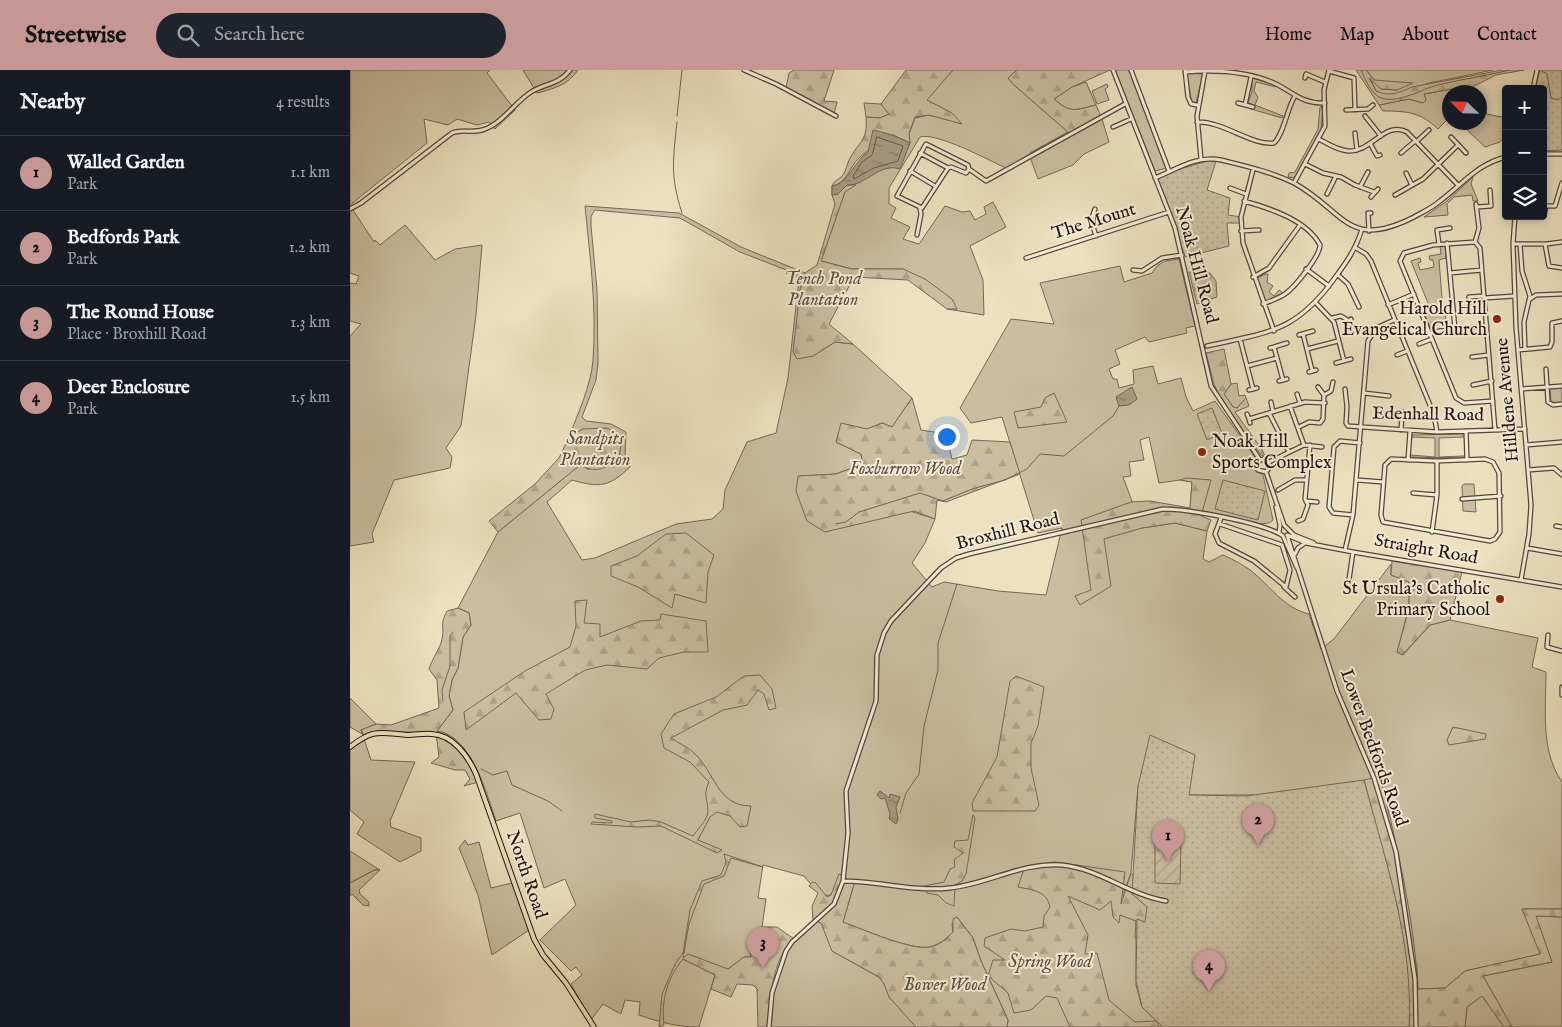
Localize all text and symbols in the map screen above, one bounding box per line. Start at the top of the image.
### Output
search box [156,13,506,58]
text: Streetwise [25,20,126,51]
icon: search [174,21,202,49]
text: Search here [214,23,305,47]
text: Home [1265,24,1312,47]
text: Map [1340,24,1374,47]
text: About [1402,24,1449,47]
text: Contact [1477,24,1537,47]
north arrow [1442,85,1487,130]
map controls [1502,85,1547,220]
button: + [1502,85,1547,130]
text: Nearby [20,89,85,116]
text: 4 results [276,93,330,113]
button: − [1502,130,1547,175]
text: Walled Garden [67,151,185,175]
text: 1 [33,163,39,183]
text: 1.1 km [290,163,330,183]
text: Park [67,175,97,195]
button: layers [1502,175,1547,220]
street label: The Mount [1049,198,1139,246]
street label: Noak Hill Road [1169,204,1223,327]
text: Bedfords Park [67,226,179,250]
text: 2 [32,238,40,258]
text: 1.2 km [289,238,330,258]
text: Park [67,250,97,270]
park label: Tench Pond Plantation [784,268,863,312]
place label: Harold Hill Evangelical Church [1342,298,1487,342]
text: The Round House [67,301,214,325]
text: 3 [33,313,39,333]
text: 1.3 km [290,313,330,333]
marker: Harold Hill Evangelical Church [1491,313,1503,325]
text: Place · Broxhill Road [67,325,206,345]
street label: Hilldene Avenue [1491,337,1525,463]
text: Deer Enclosure [67,376,190,400]
text: 4 [32,388,40,408]
text: 1.5 km [290,388,330,408]
text: Park [67,400,97,420]
street label: Edenhall Road [1372,403,1484,427]
your location [934,424,960,450]
park label: Sandpits Plantation [560,428,630,472]
place label: Noak Hill Sports Complex [1212,431,1332,475]
marker: Noak Hill Sports Complex [1196,446,1208,458]
park label: Foxburrow Wood [849,458,962,481]
street label: Broxhill Road [954,508,1062,556]
street label: Straight Road [1372,530,1480,570]
place label: St Ursula's Catholic Primary School [1342,578,1490,622]
marker: St Ursula's Catholic Primary School [1494,593,1506,605]
street label: Lower Bedfords Road [1334,666,1412,830]
pin: 2 [1242,804,1274,845]
pin: 1 [1152,820,1184,861]
street label: North Road [500,828,552,922]
pin: 3 [747,927,779,968]
pin: 4 [1193,950,1225,991]
park label: Spring Wood [1008,951,1093,974]
park label: Bower Wood [904,974,988,997]

